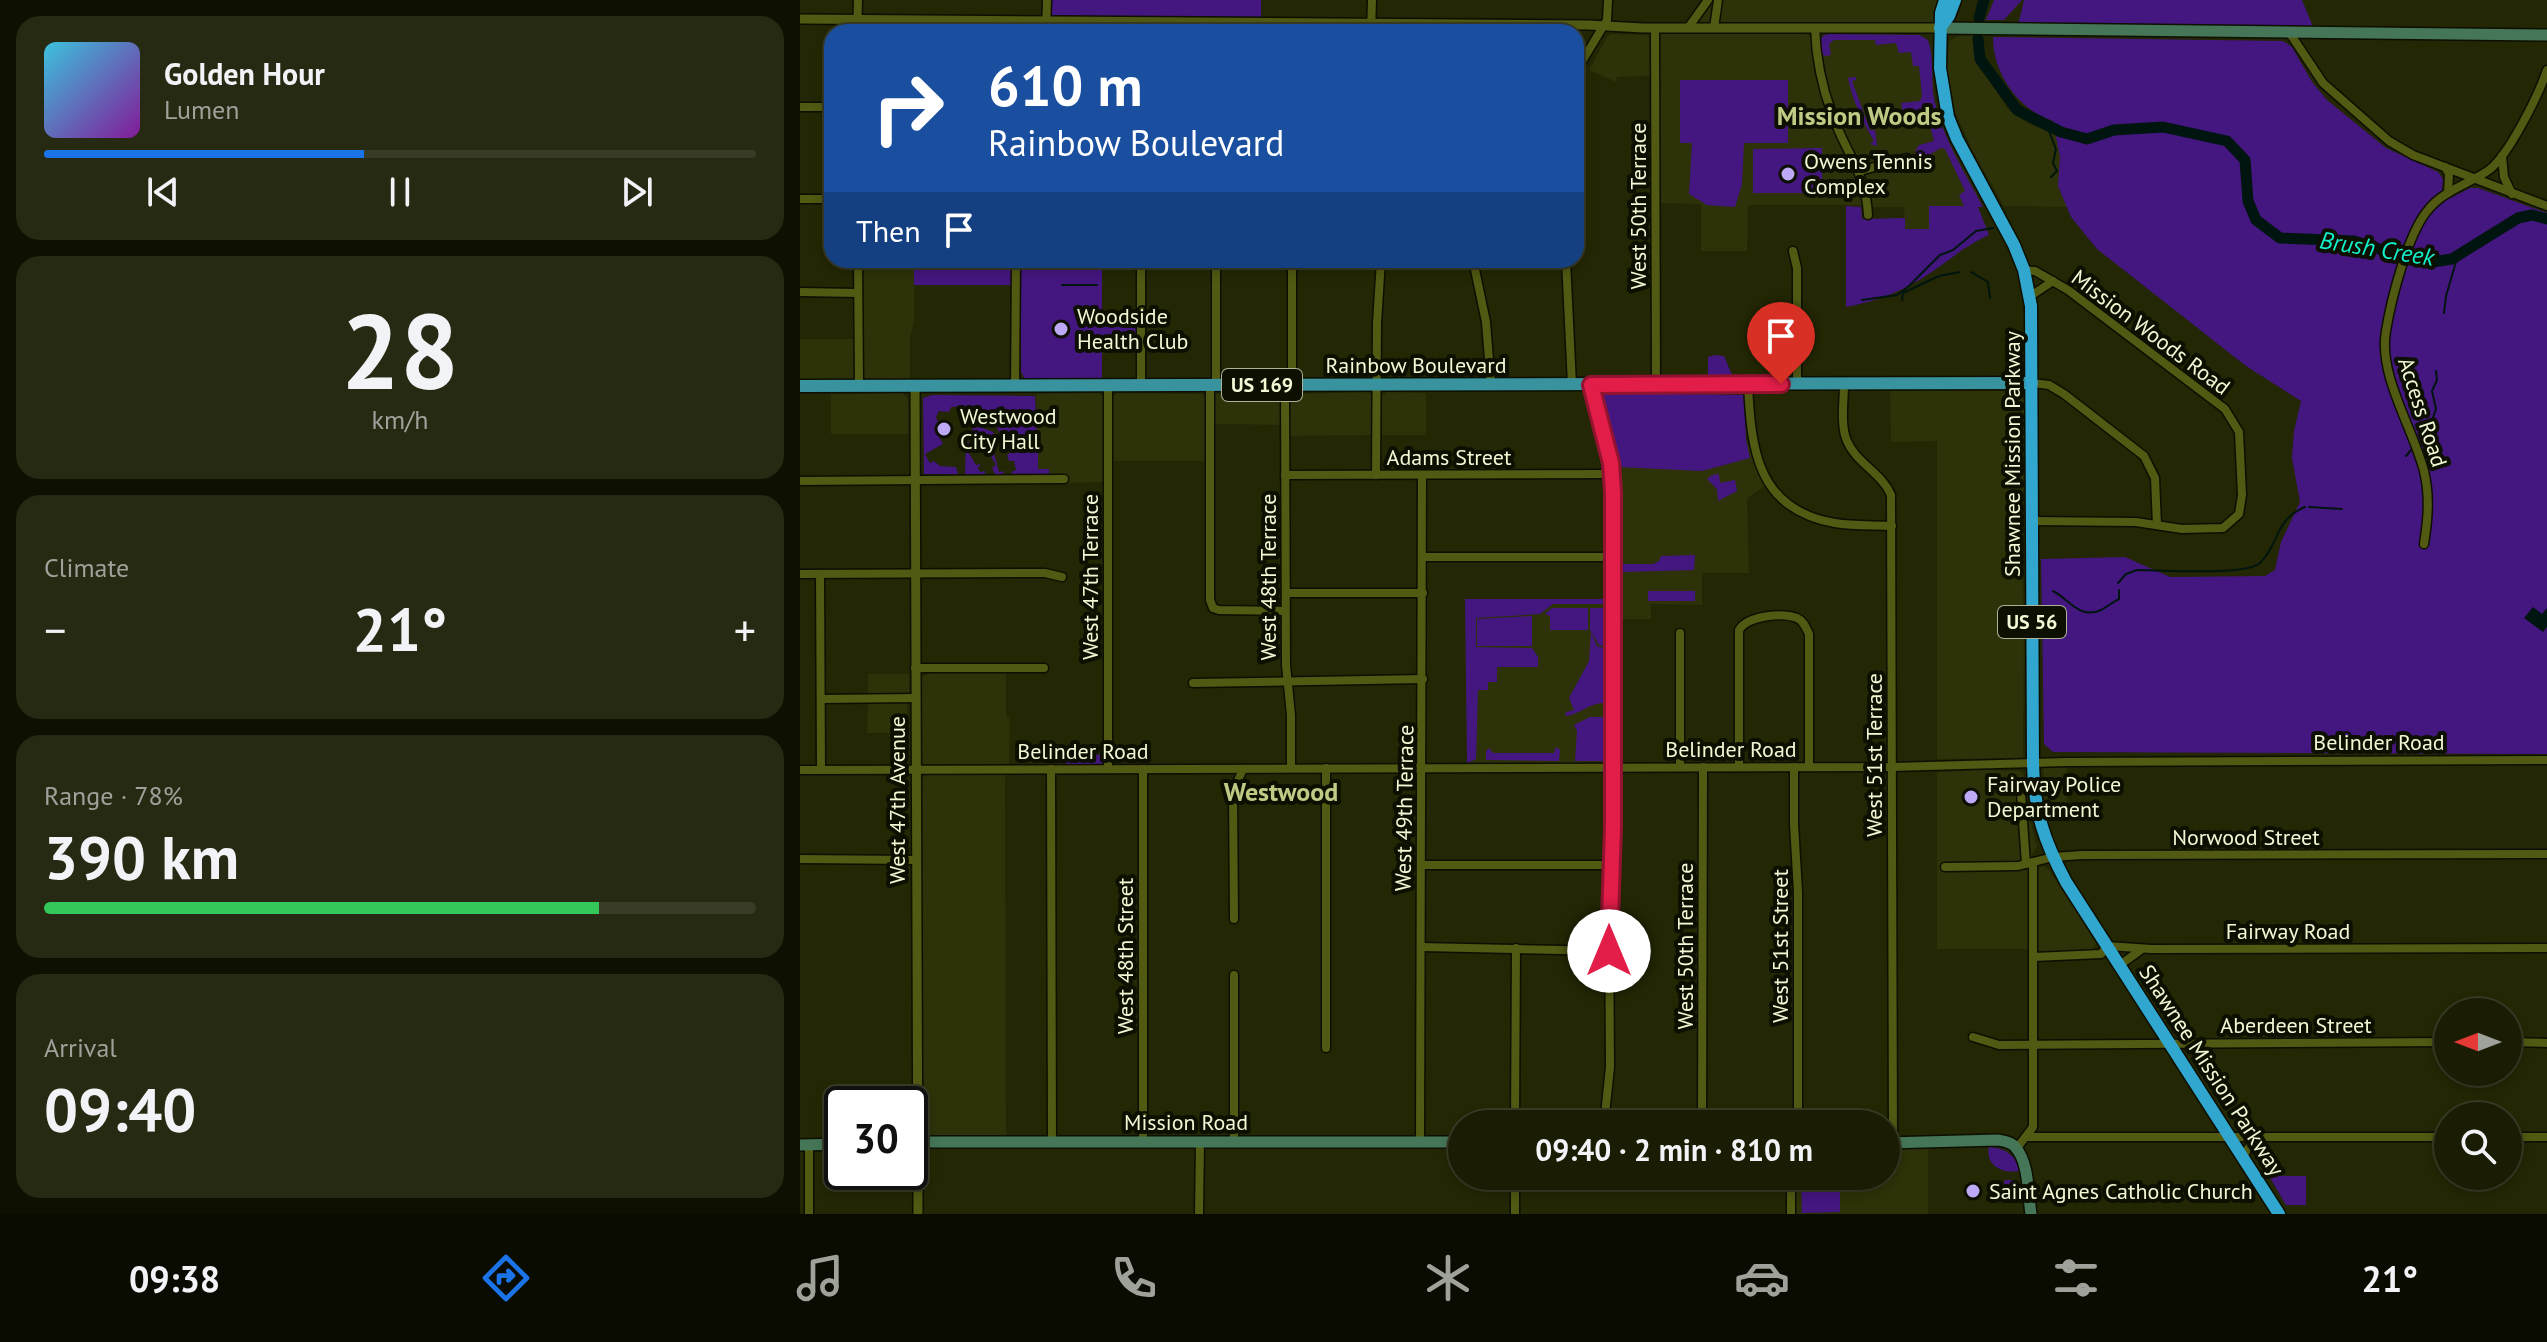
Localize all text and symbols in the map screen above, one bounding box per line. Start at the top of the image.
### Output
text: 610 m [988,49,1143,121]
text: Golden Hour [164,54,325,93]
icon: right [856,56,960,160]
text: Lumen [164,93,239,126]
district label: Mission Woods [1777,99,1941,132]
text: Rainbow Boulevard [988,119,1284,166]
street label: West 50th Terrace [1624,123,1652,289]
place label: Owens Tennis Complex [1804,147,1932,200]
marker: Owens Tennis Complex [1779,165,1797,183]
icon: previous [141,170,185,214]
icon: pause [378,170,422,214]
icon: next [615,170,659,214]
icon: arrive [937,208,981,252]
text: Then [856,211,921,250]
water label: Brush Creek [2318,224,2438,273]
street label: Mission Woods Road [2066,263,2236,401]
text: 28 [341,283,459,418]
place label: Woodside Health Club [1077,302,1188,355]
pin [1747,302,1815,384]
icon: arrive [1759,314,1803,358]
marker: Woodside Health Club [1052,320,1070,338]
street label: Shawnee Mission Parkway [1998,330,2026,577]
street label: Rainbow Boulevard [1325,351,1507,379]
street label: Access Road [2392,354,2454,470]
road number: US 169 [1222,369,1302,401]
place label: Westwood City Hall [960,402,1057,455]
text: km/h [372,403,429,436]
marker: Westwood City Hall [935,420,953,438]
street label: Adams Street [1387,443,1512,471]
street label: West 47th Terrace [1076,494,1104,660]
street label: West 48th Terrace [1254,494,1282,660]
text: Climate [44,551,129,584]
text: 21° [353,590,447,668]
text: − [44,601,66,658]
text: + [734,601,756,658]
road number: US 56 [1998,606,2066,638]
street label: West 51st Terrace [1860,673,1888,837]
street label: West 47th Avenue [883,716,911,884]
street label: West 49th Terrace [1389,724,1419,892]
street label: Belinder Road [2313,728,2445,756]
street label: Belinder Road [1665,735,1797,763]
street label: Belinder Road [1017,737,1149,765]
place label: Fairway Police Department [1987,770,2121,823]
district label: Westwood [1224,775,1338,808]
text: Range · 78% [44,779,183,812]
marker: Fairway Police Department [1962,788,1980,806]
text: 390 km [44,818,239,896]
street label: Norwood Street [2172,823,2320,851]
street label: West 50th Terrace [1671,863,1699,1029]
street label: West 51st Street [1766,869,1794,1023]
street label: West 48th Street [1111,877,1139,1034]
position arrow [1567,909,1651,993]
street label: Fairway Road [2226,917,2350,945]
street label: Shawnee Mission Parkway [2133,959,2291,1181]
north arrow [2434,998,2522,1086]
map controls [2434,998,2522,1190]
street label: Aberdeen Street [2220,1011,2372,1039]
text: Arrival [44,1031,117,1064]
text: 09:40 [44,1070,196,1148]
speed limit sign: 30 [824,1086,928,1190]
button: search [2434,1102,2522,1190]
street label: Mission Road [1124,1108,1248,1136]
text: 09:40 · 2 min · 810 m [1535,1130,1813,1169]
place label: Saint Agnes Catholic Church [1989,1177,2253,1205]
marker: Saint Agnes Catholic Church [1964,1182,1982,1200]
icon: directions [478,1250,534,1306]
icon: music [792,1250,848,1306]
icon: phone [1106,1250,1162,1306]
icon: climate [1420,1250,1476,1306]
icon: car [1734,1250,1790,1306]
icon: filters [2048,1250,2104,1306]
text: 09:38 [129,1255,220,1302]
text: 21° [2361,1255,2418,1302]

